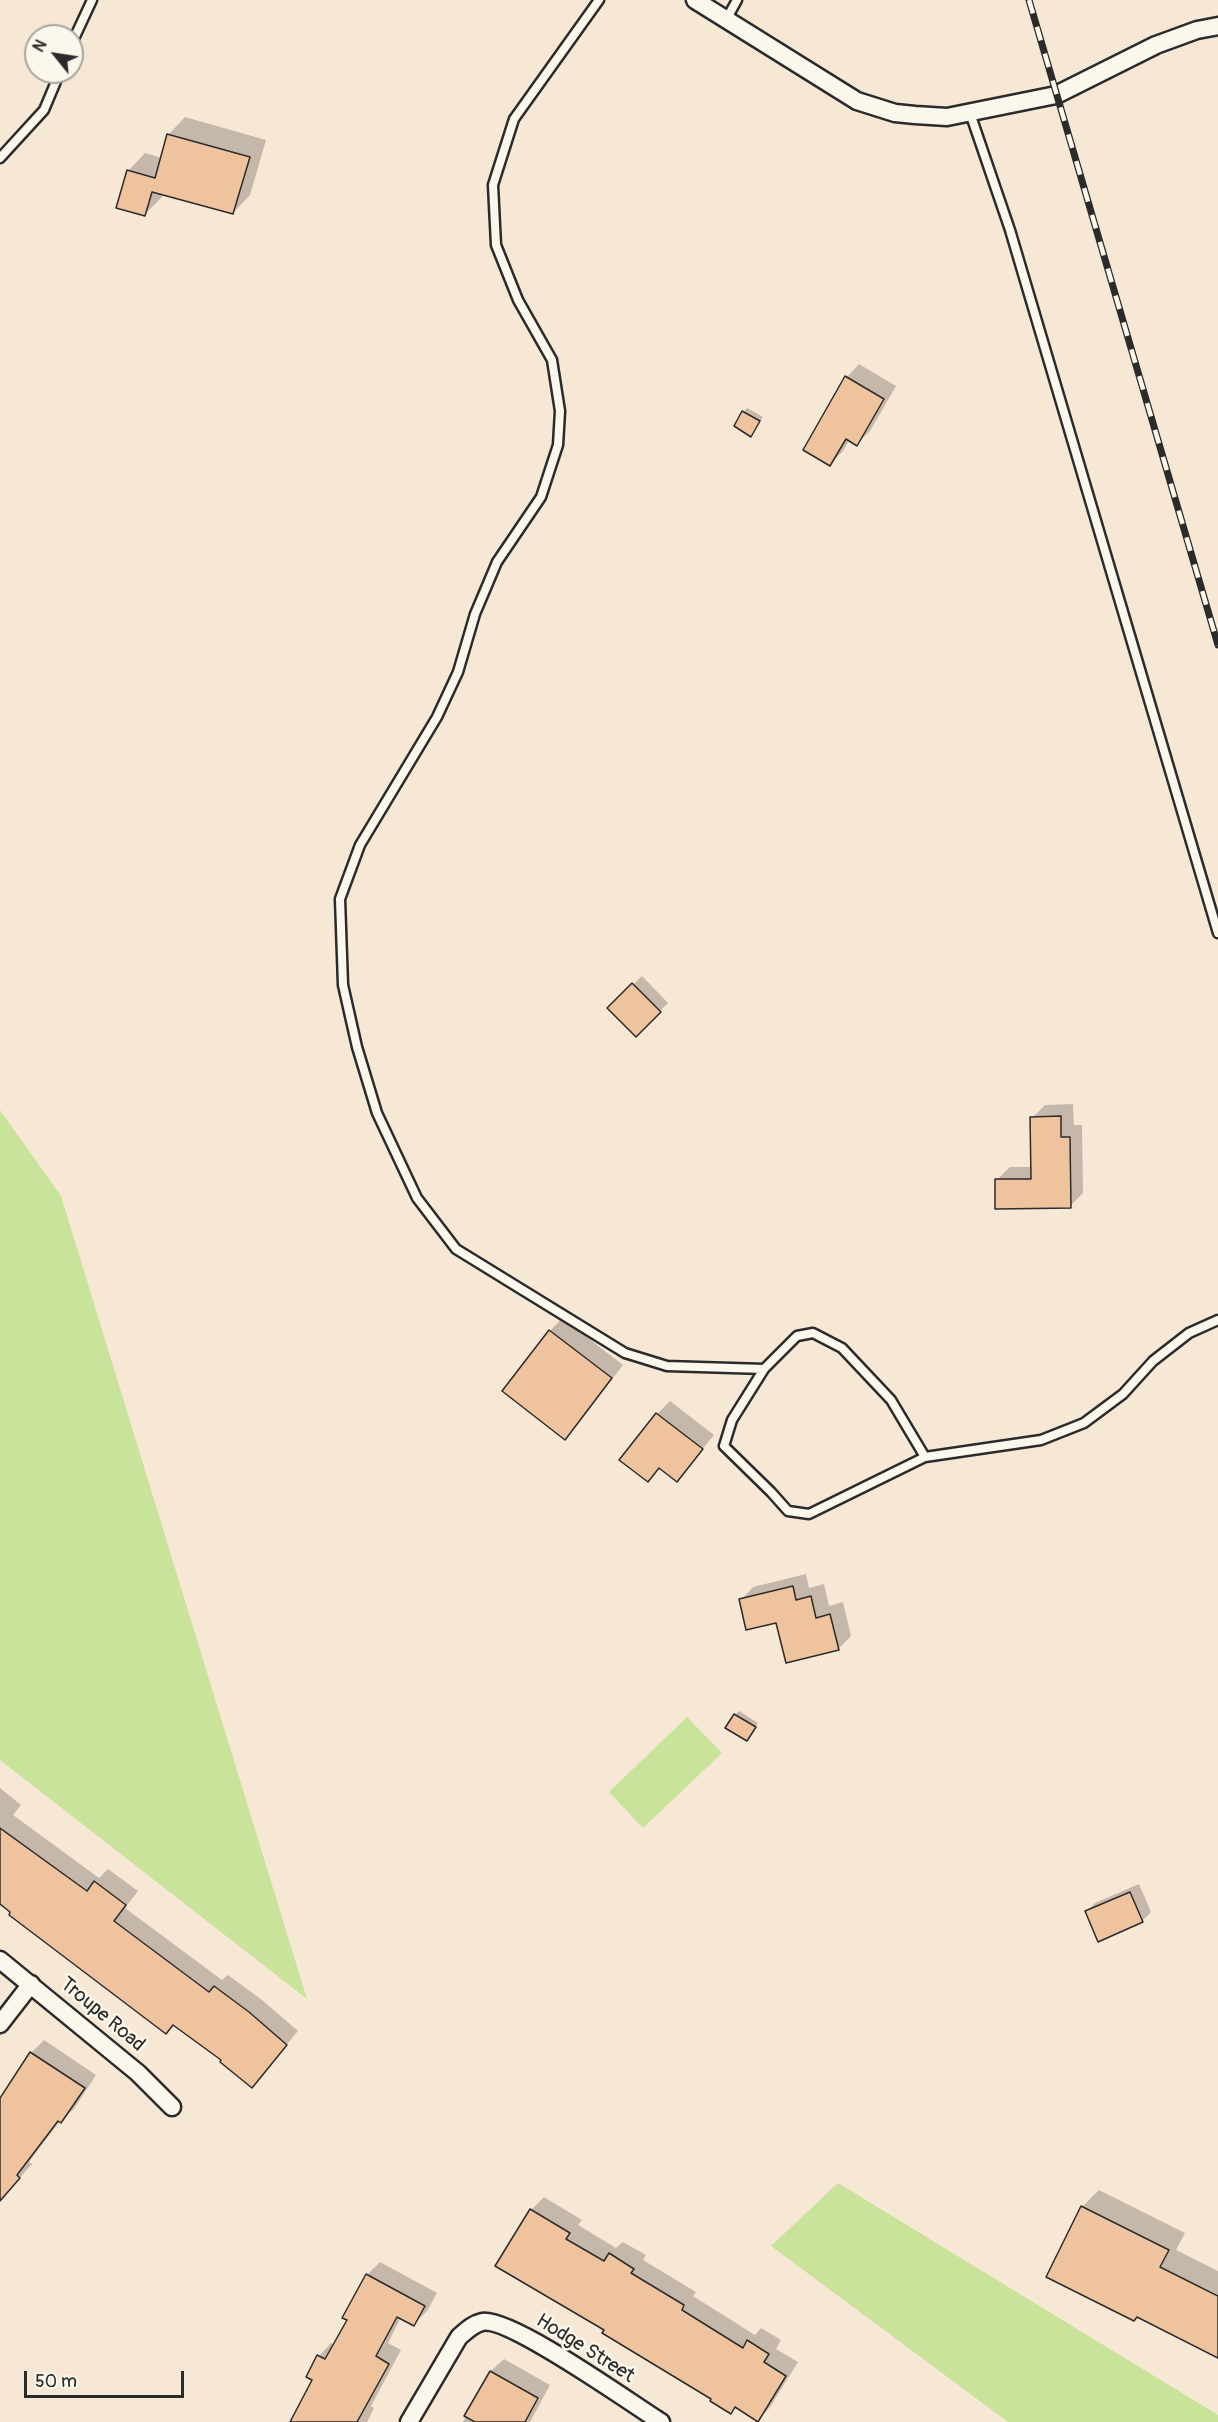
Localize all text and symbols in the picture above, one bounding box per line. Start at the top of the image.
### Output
north arrow [24,24,84,84]
text: N [29,36,52,56]
street label: Troupe Road [55,1973,149,2057]
street label: Hodge Street [531,2309,639,2389]
scale bar [27,2359,188,2397]
text: 50 m [35,2370,77,2393]

